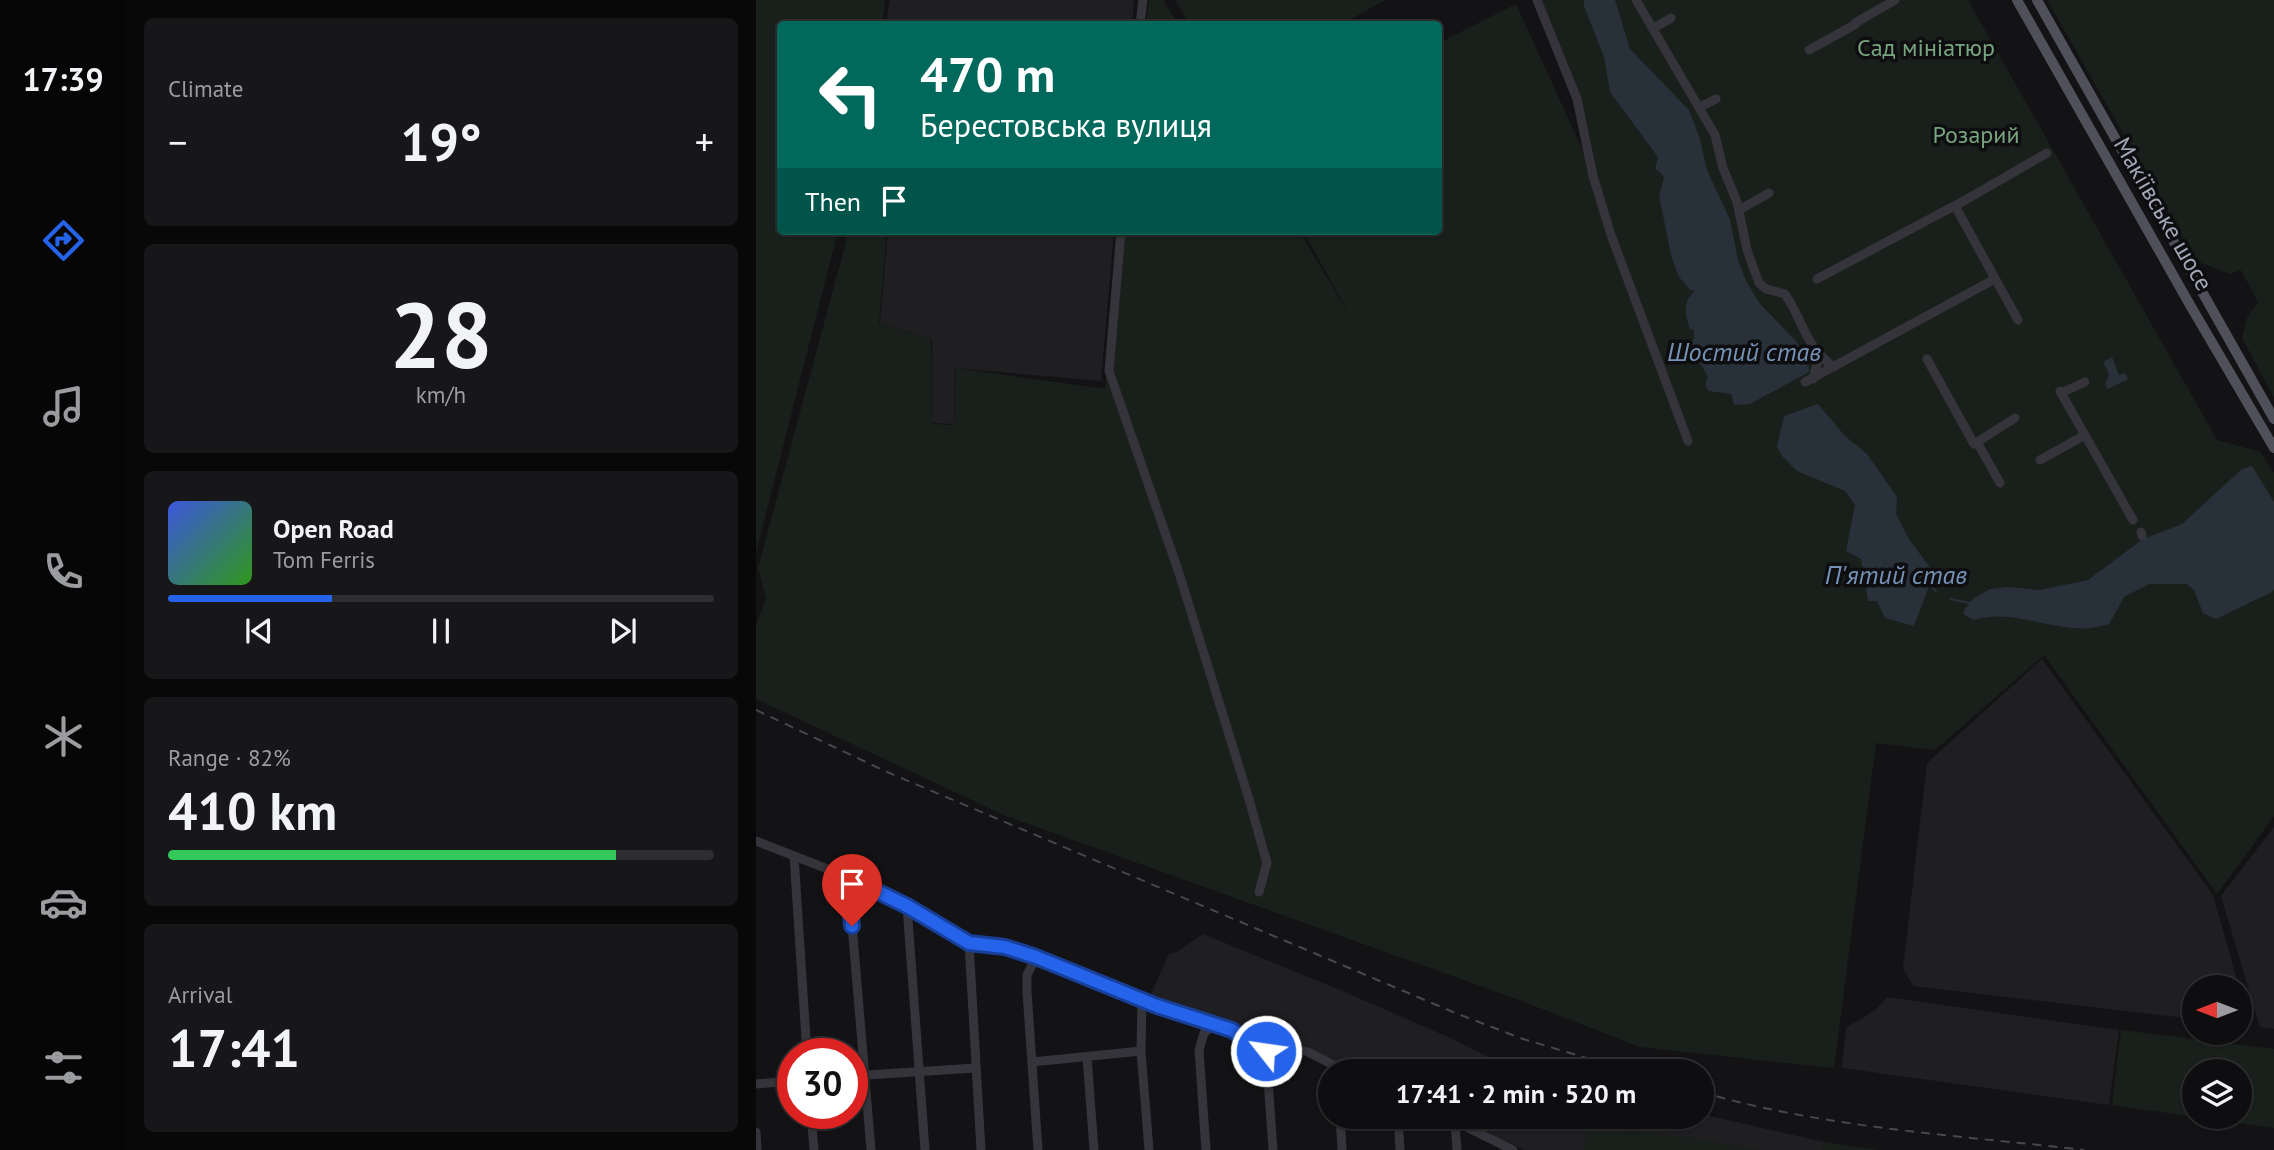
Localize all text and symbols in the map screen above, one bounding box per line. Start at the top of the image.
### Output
park label: Сад мініатюр [1857,32,1995,63]
text: 470 m [920,42,1055,106]
icon: left [805,49,896,140]
text: 17:39 [22,58,104,100]
text: Climate [168,74,243,103]
text: Берестовська вулиця [920,104,1212,146]
text: 19° [400,108,482,175]
text: − [168,117,187,166]
text: + [695,117,714,166]
park label: Розарий [1932,119,2020,150]
street label: Макіївське шосе [2107,131,2220,296]
icon: arrive [875,182,913,220]
text: Then [805,185,861,218]
icon: directions [39,216,88,265]
text: 28 [389,275,493,393]
water label: Шостий став [1667,335,1821,368]
text: km/h [416,380,466,409]
icon: music [39,382,88,431]
text: Open Road [273,512,394,545]
text: Tom Ferris [273,545,375,574]
icon: phone [39,547,88,596]
water label: П'ятий став [1825,558,1967,591]
icon: previous [240,612,278,650]
icon: pause [422,612,460,650]
icon: next [604,612,642,650]
icon: climate [39,712,88,761]
text: Range · 82% [168,743,291,772]
text: 410 km [168,777,337,844]
pin [822,854,882,926]
icon: arrive [833,865,871,903]
icon: car [39,878,88,927]
north arrow [2182,975,2252,1045]
map controls [2182,975,2252,1129]
text: Arrival [168,980,232,1009]
text: 17:41 [168,1014,300,1081]
position arrow [1229,1014,1303,1088]
speed limit sign: 30 [777,1038,868,1129]
icon: filters [39,1043,88,1092]
button: layers [2182,1059,2252,1129]
text: 17:41 · 2 min · 520 m [1396,1077,1636,1110]

